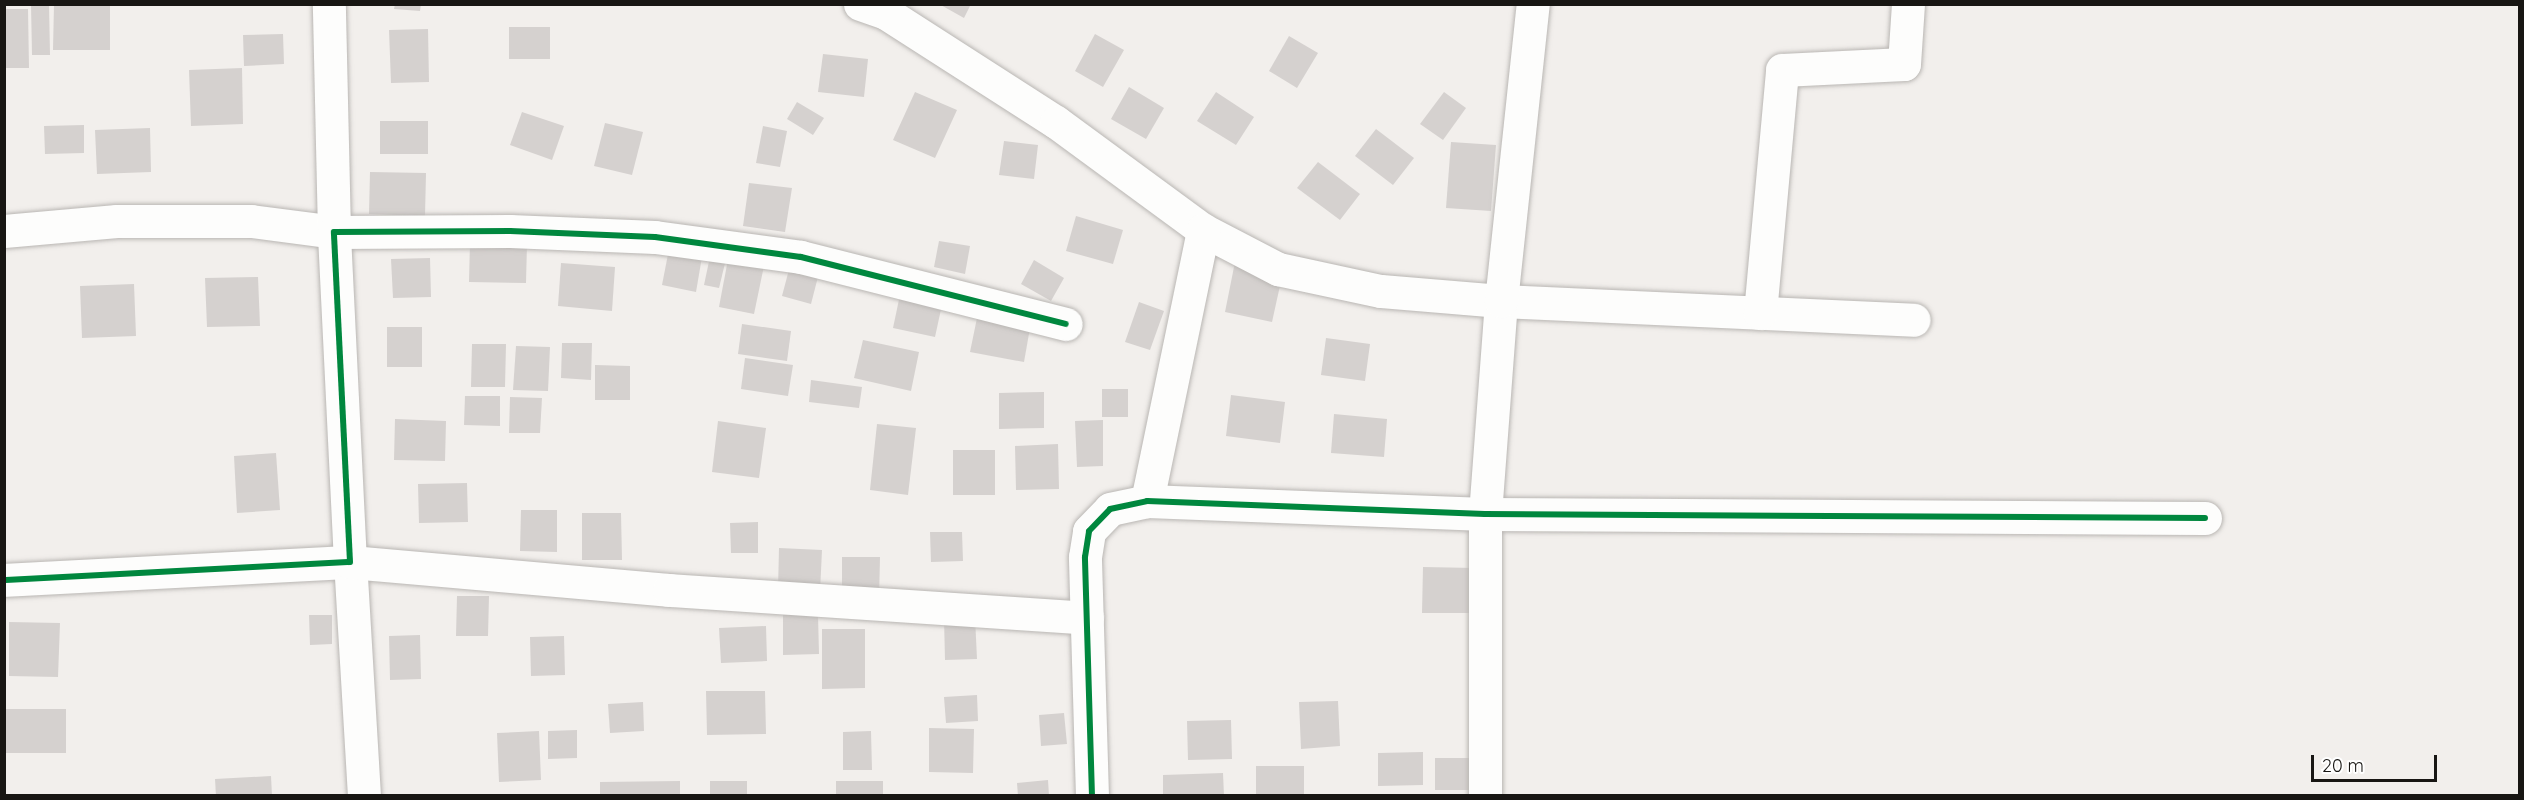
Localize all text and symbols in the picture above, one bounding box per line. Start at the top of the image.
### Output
scale bar [2314,743,2440,781]
text: 20 m [2322,754,2364,777]

